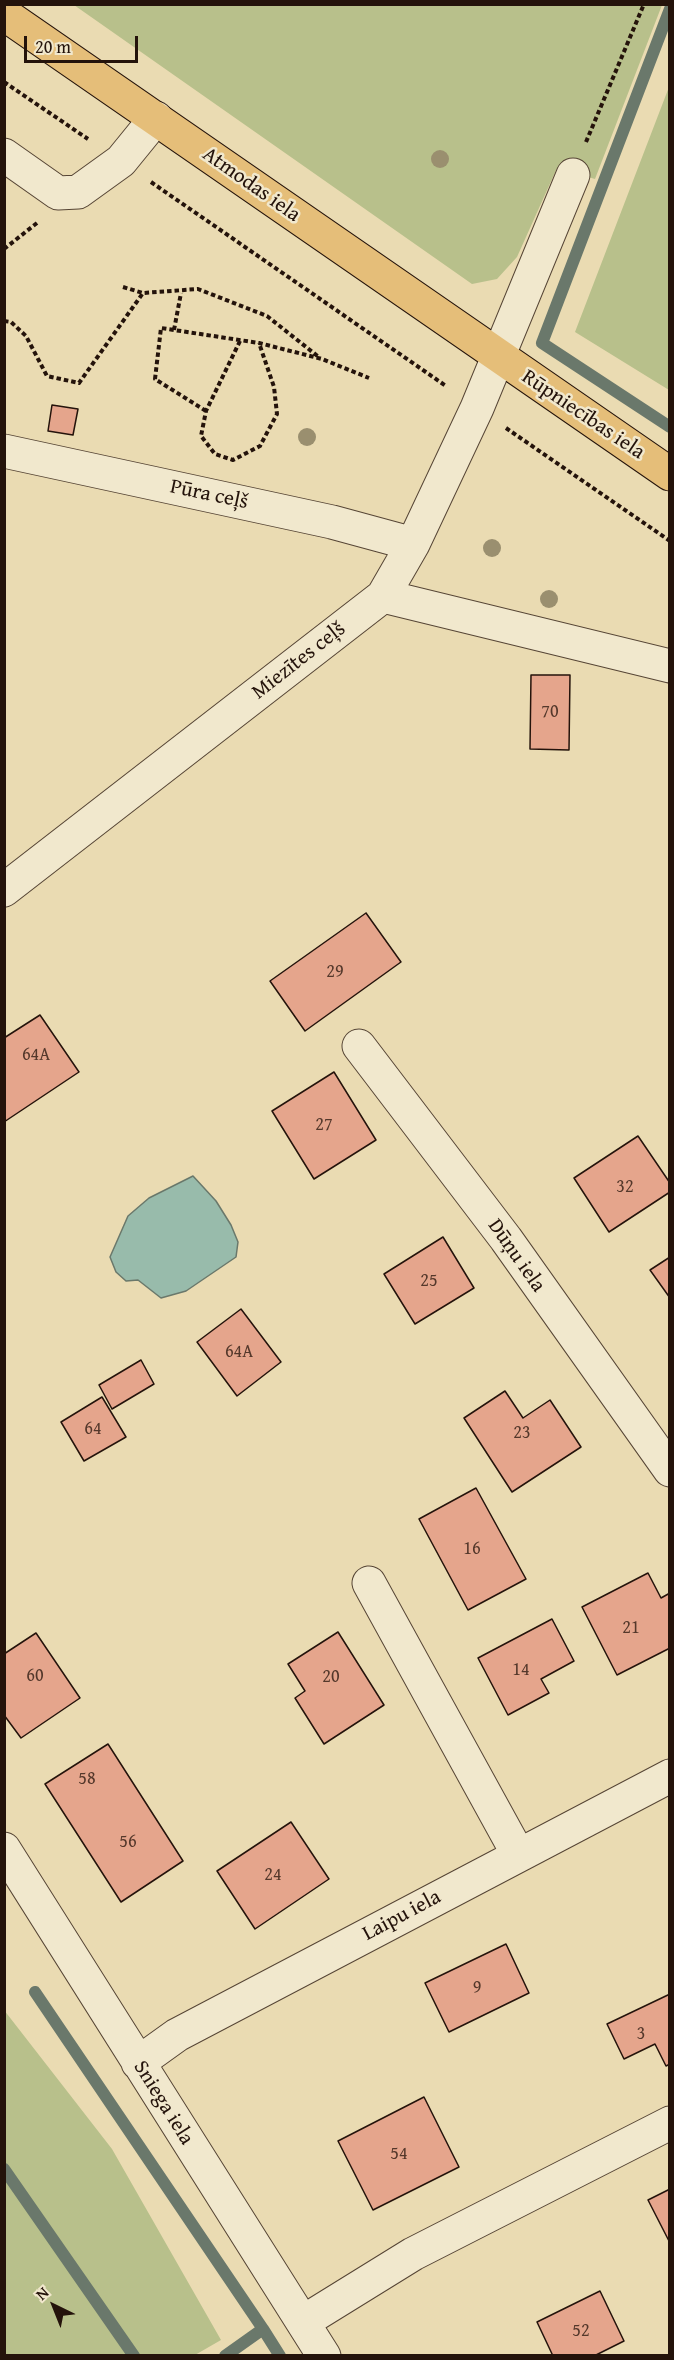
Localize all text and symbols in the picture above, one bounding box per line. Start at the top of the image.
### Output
scale bar [27,24,141,62]
text: 20 m [35,33,71,60]
street label: Atmodas iela [197,142,305,228]
street label: Rūpniecības iela [517,365,649,465]
street label: Pūra ceļš [168,474,250,516]
street label: Miezītes ceļš [247,617,351,705]
house number: 70 [541,701,559,723]
house number: 29 [326,961,344,983]
house number: 64A [22,1044,50,1066]
house number: 27 [315,1114,333,1136]
house number: 32 [616,1176,634,1198]
street label: Dūņu iela [482,1215,550,1297]
house number: 25 [420,1270,438,1292]
house number: 64A [225,1341,253,1363]
house number: 64 [84,1418,102,1440]
house number: 23 [513,1422,531,1444]
house number: 16 [463,1538,481,1560]
house number: 21 [622,1617,640,1639]
house number: 14 [512,1659,530,1681]
house number: 60 [26,1665,44,1687]
house number: 20 [322,1666,340,1688]
house number: 58 [78,1768,96,1790]
house number: 56 [119,1831,137,1853]
house number: 24 [264,1864,282,1886]
street label: Laipu iela [359,1885,445,1947]
house number: 9 [473,1977,481,1999]
house number: 3 [637,2023,645,2045]
street label: Sniega iela [127,2056,199,2150]
house number: 54 [390,2143,408,2165]
north arrow [24,2276,84,2336]
text: N [30,2280,54,2305]
house number: 52 [572,2320,590,2342]

